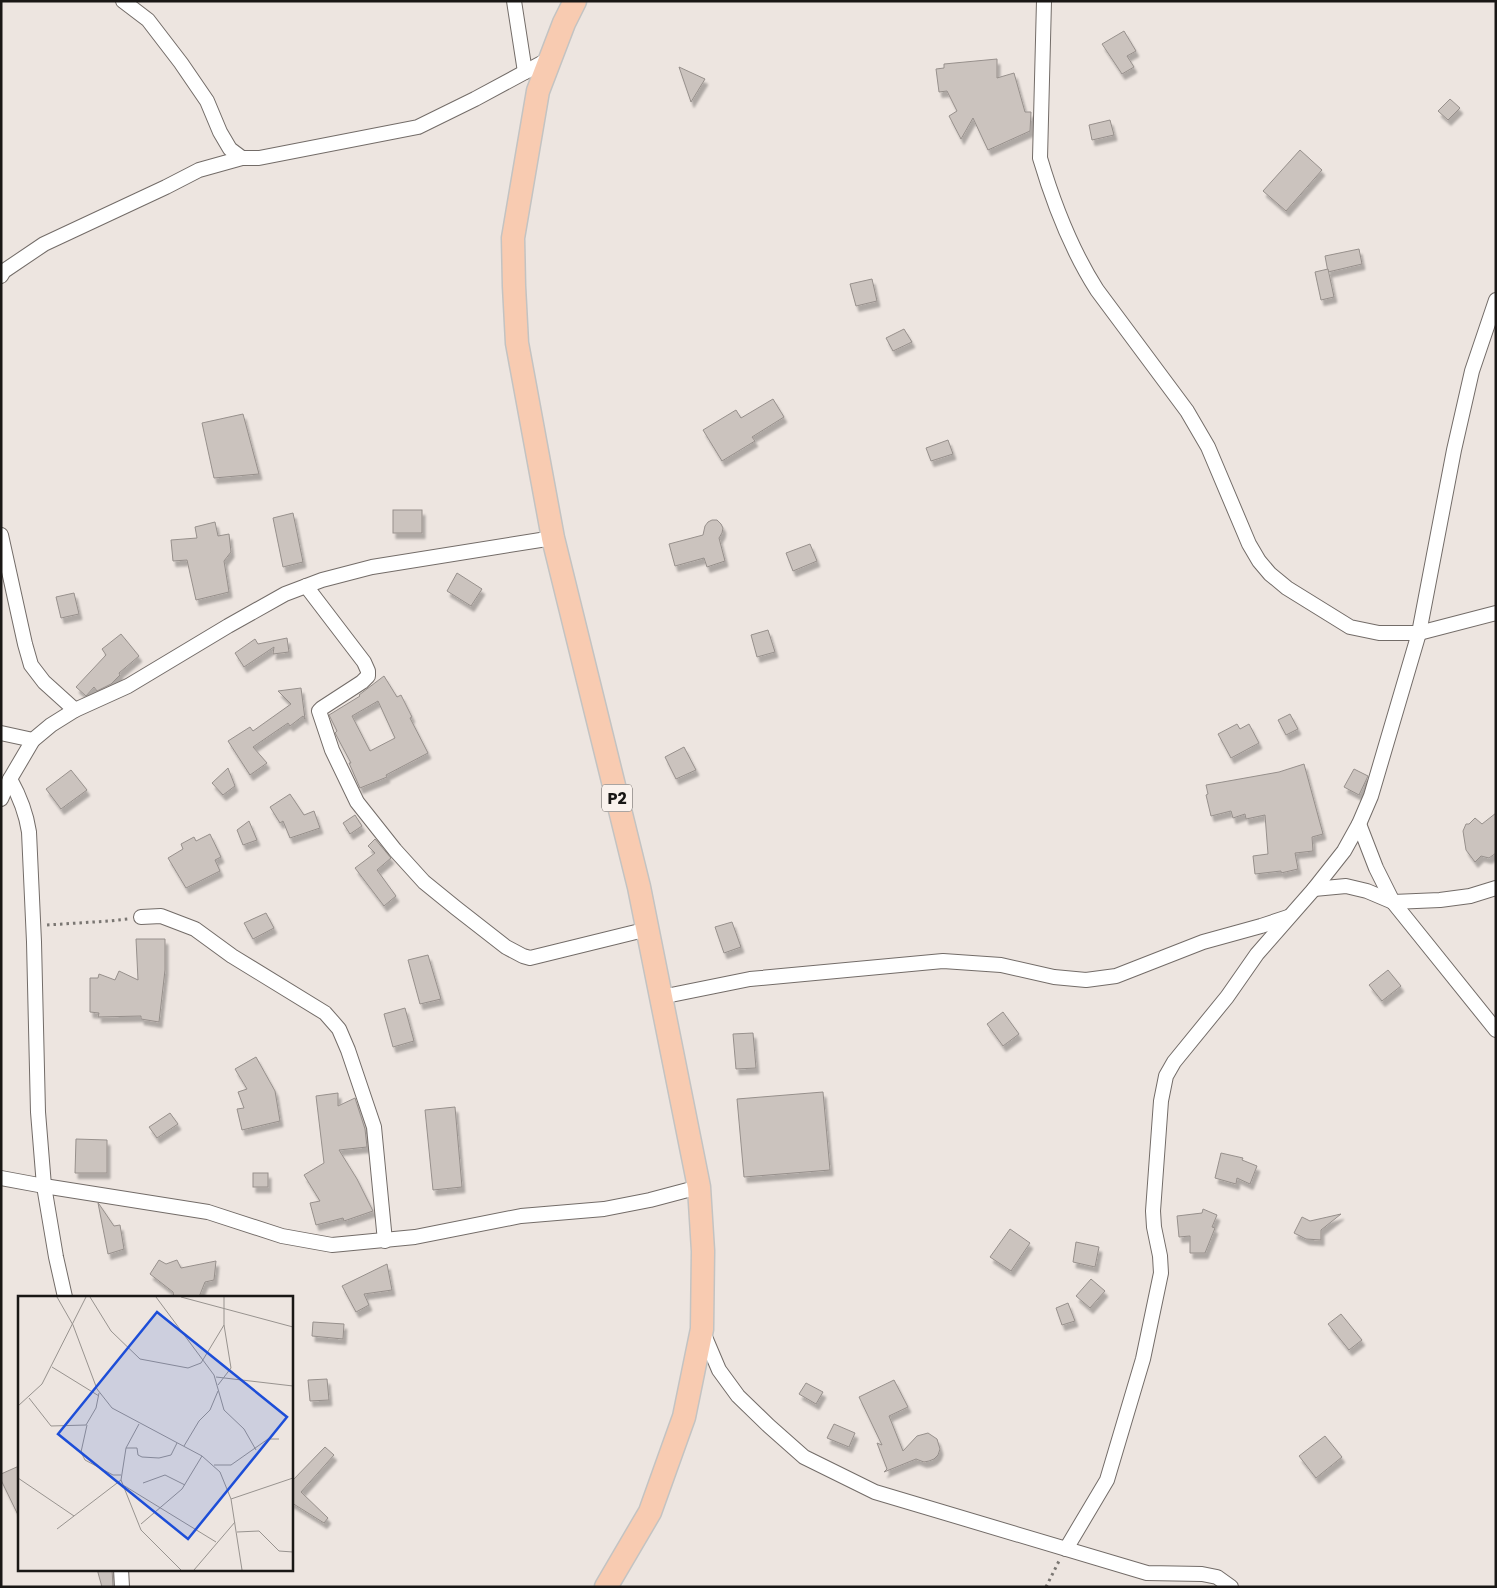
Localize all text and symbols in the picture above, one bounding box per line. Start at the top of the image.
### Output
road number: P2 [602,784,632,811]
inset map [18,1296,292,1570]

